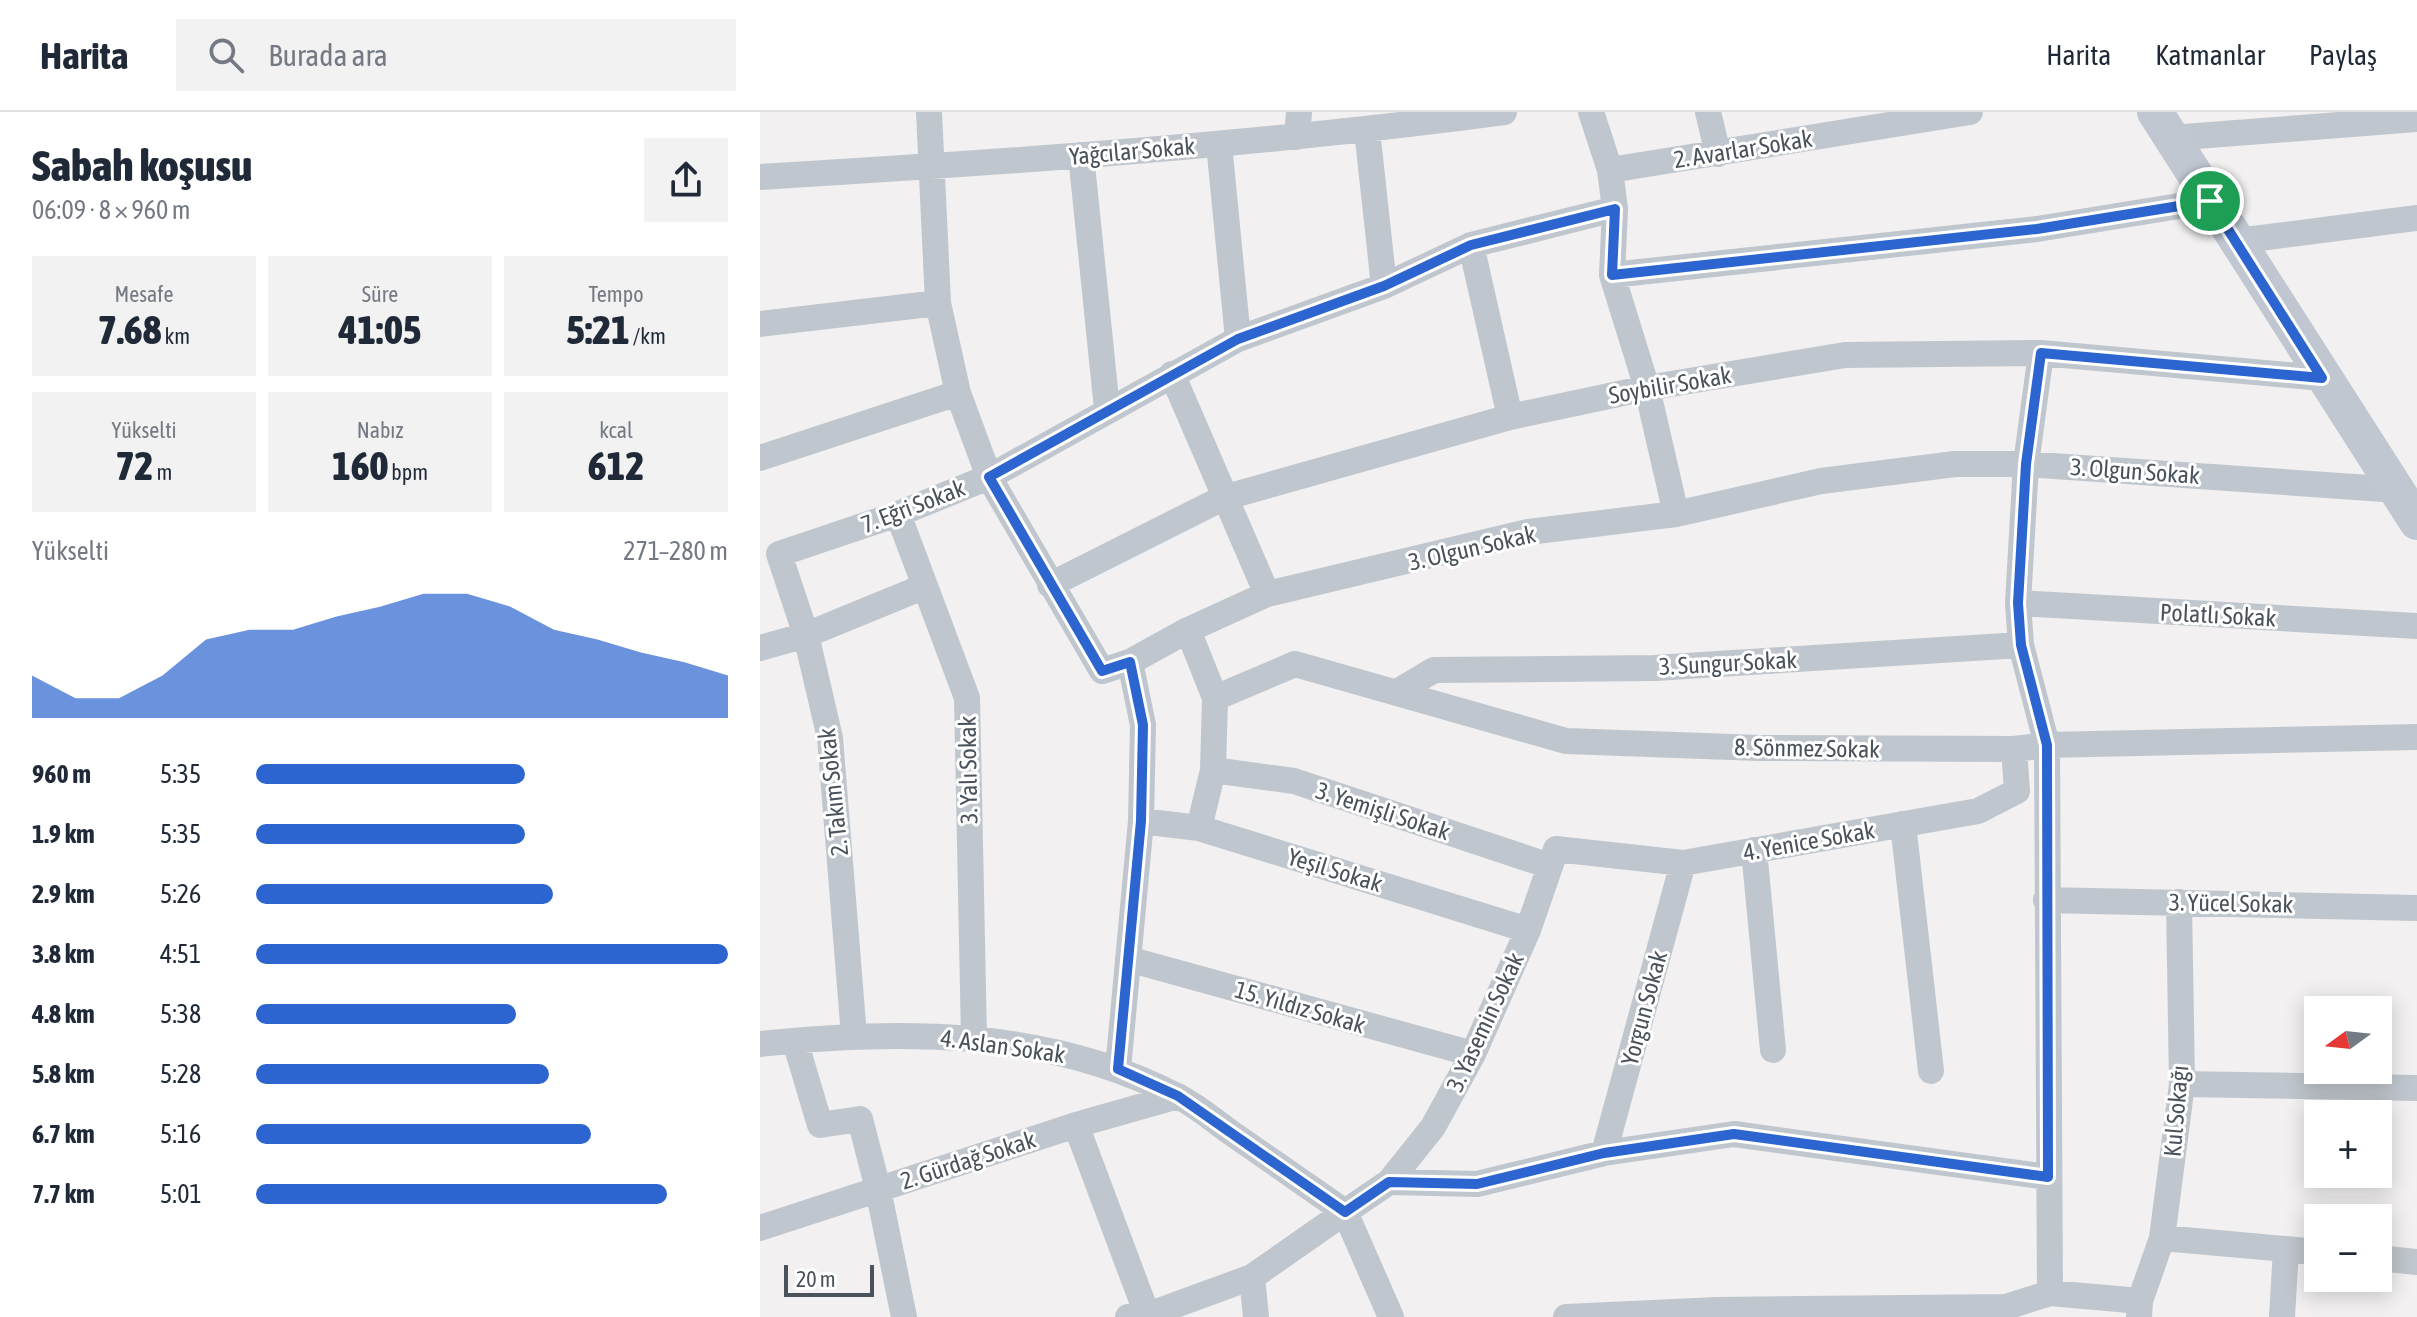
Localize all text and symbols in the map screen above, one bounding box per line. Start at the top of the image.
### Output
search box [176,19,736,91]
icon: search [204,33,248,77]
text: Harita [40,34,128,77]
text: Burada ara [268,38,388,72]
text: Harita [2046,39,2111,71]
text: Katmanlar [2155,39,2265,71]
text: Paylaş [2309,39,2377,71]
street label: 2. Avarlar Sokak [1672,125,1815,173]
street label: Yağcılar Sokak [1068,132,1196,170]
button: share [644,138,728,222]
text: Sabah koşusu [32,140,252,190]
pin [2176,167,2244,235]
icon: arrive [2188,179,2232,223]
text: 06:09 · 8 × 960 m [32,195,191,225]
text: Mesafe [115,281,173,307]
text: Süre [362,281,398,307]
text: Tempo [589,281,643,307]
text: 7.68 [98,307,161,352]
text: 41:05 [338,307,422,352]
text: 5:21 [566,307,630,352]
text: km [161,323,190,349]
text: /km [630,323,666,349]
street label: Soybilir Sokak [1607,361,1734,409]
text: Yükselti [111,417,177,443]
text: Nabız [357,417,403,443]
text: kcal [599,417,633,443]
text: 72 [116,443,153,488]
text: 160 [332,443,388,488]
text: 612 [588,443,644,488]
street label: 3. Olgun Sokak [2070,453,2201,489]
text: m [153,459,172,485]
text: bpm [388,459,428,485]
street label: 7. Eğri Sokak [857,474,969,538]
street label: 3. Olgun Sokak [1406,520,1538,576]
text: Yükselti [32,536,109,566]
text: 271–280 m [623,536,728,566]
street label: Polatlı Sokak [2159,598,2277,632]
street label: 3. Sungur Sokak [1658,646,1798,680]
street label: 3. Yalı Sokak [954,715,982,824]
street label: 2. Takım Sokak [813,726,853,857]
street label: 8. Sönmez Sokak [1734,733,1880,763]
text: 960 m [32,759,91,789]
text: 5:35 [160,759,201,789]
street label: 3. Yemişli Sokak [1313,777,1454,845]
street label: 4. Yenice Sokak [1741,816,1877,866]
text: 1.9 km [32,819,95,849]
text: 5:35 [160,819,201,849]
street label: Yeşil Sokak [1284,843,1386,897]
text: 2.9 km [32,879,95,909]
text: 5:26 [160,879,201,909]
street label: 3. Yücel Sokak [2169,888,2294,918]
text: 3.8 km [32,939,95,969]
text: 4:51 [160,939,201,969]
street label: Yorgun Sokak [1616,947,1672,1068]
street label: 3. Yasemin Sokak [1441,948,1529,1096]
street label: 15. Yıldız Sokak [1232,976,1369,1039]
north arrow [2304,996,2392,1084]
map controls [2304,996,2392,1292]
text: 4.8 km [32,999,95,1029]
text: 5:38 [160,999,201,1029]
street label: 4. Aslan Sokak [939,1024,1067,1068]
text: 5.8 km [32,1059,95,1089]
text: 5:28 [160,1059,201,1089]
street label: Kul Sokağı [2159,1064,2193,1158]
button: + [2304,1100,2392,1188]
text: 6.7 km [32,1119,95,1149]
text: 5:16 [160,1119,201,1149]
street label: 2. Gürdağ Sokak [897,1125,1039,1194]
text: 7.7 km [32,1179,95,1209]
text: 5:01 [160,1179,202,1209]
button: − [2304,1204,2392,1292]
scale bar [784,1261,874,1297]
text: 20 m [796,1266,836,1292]

